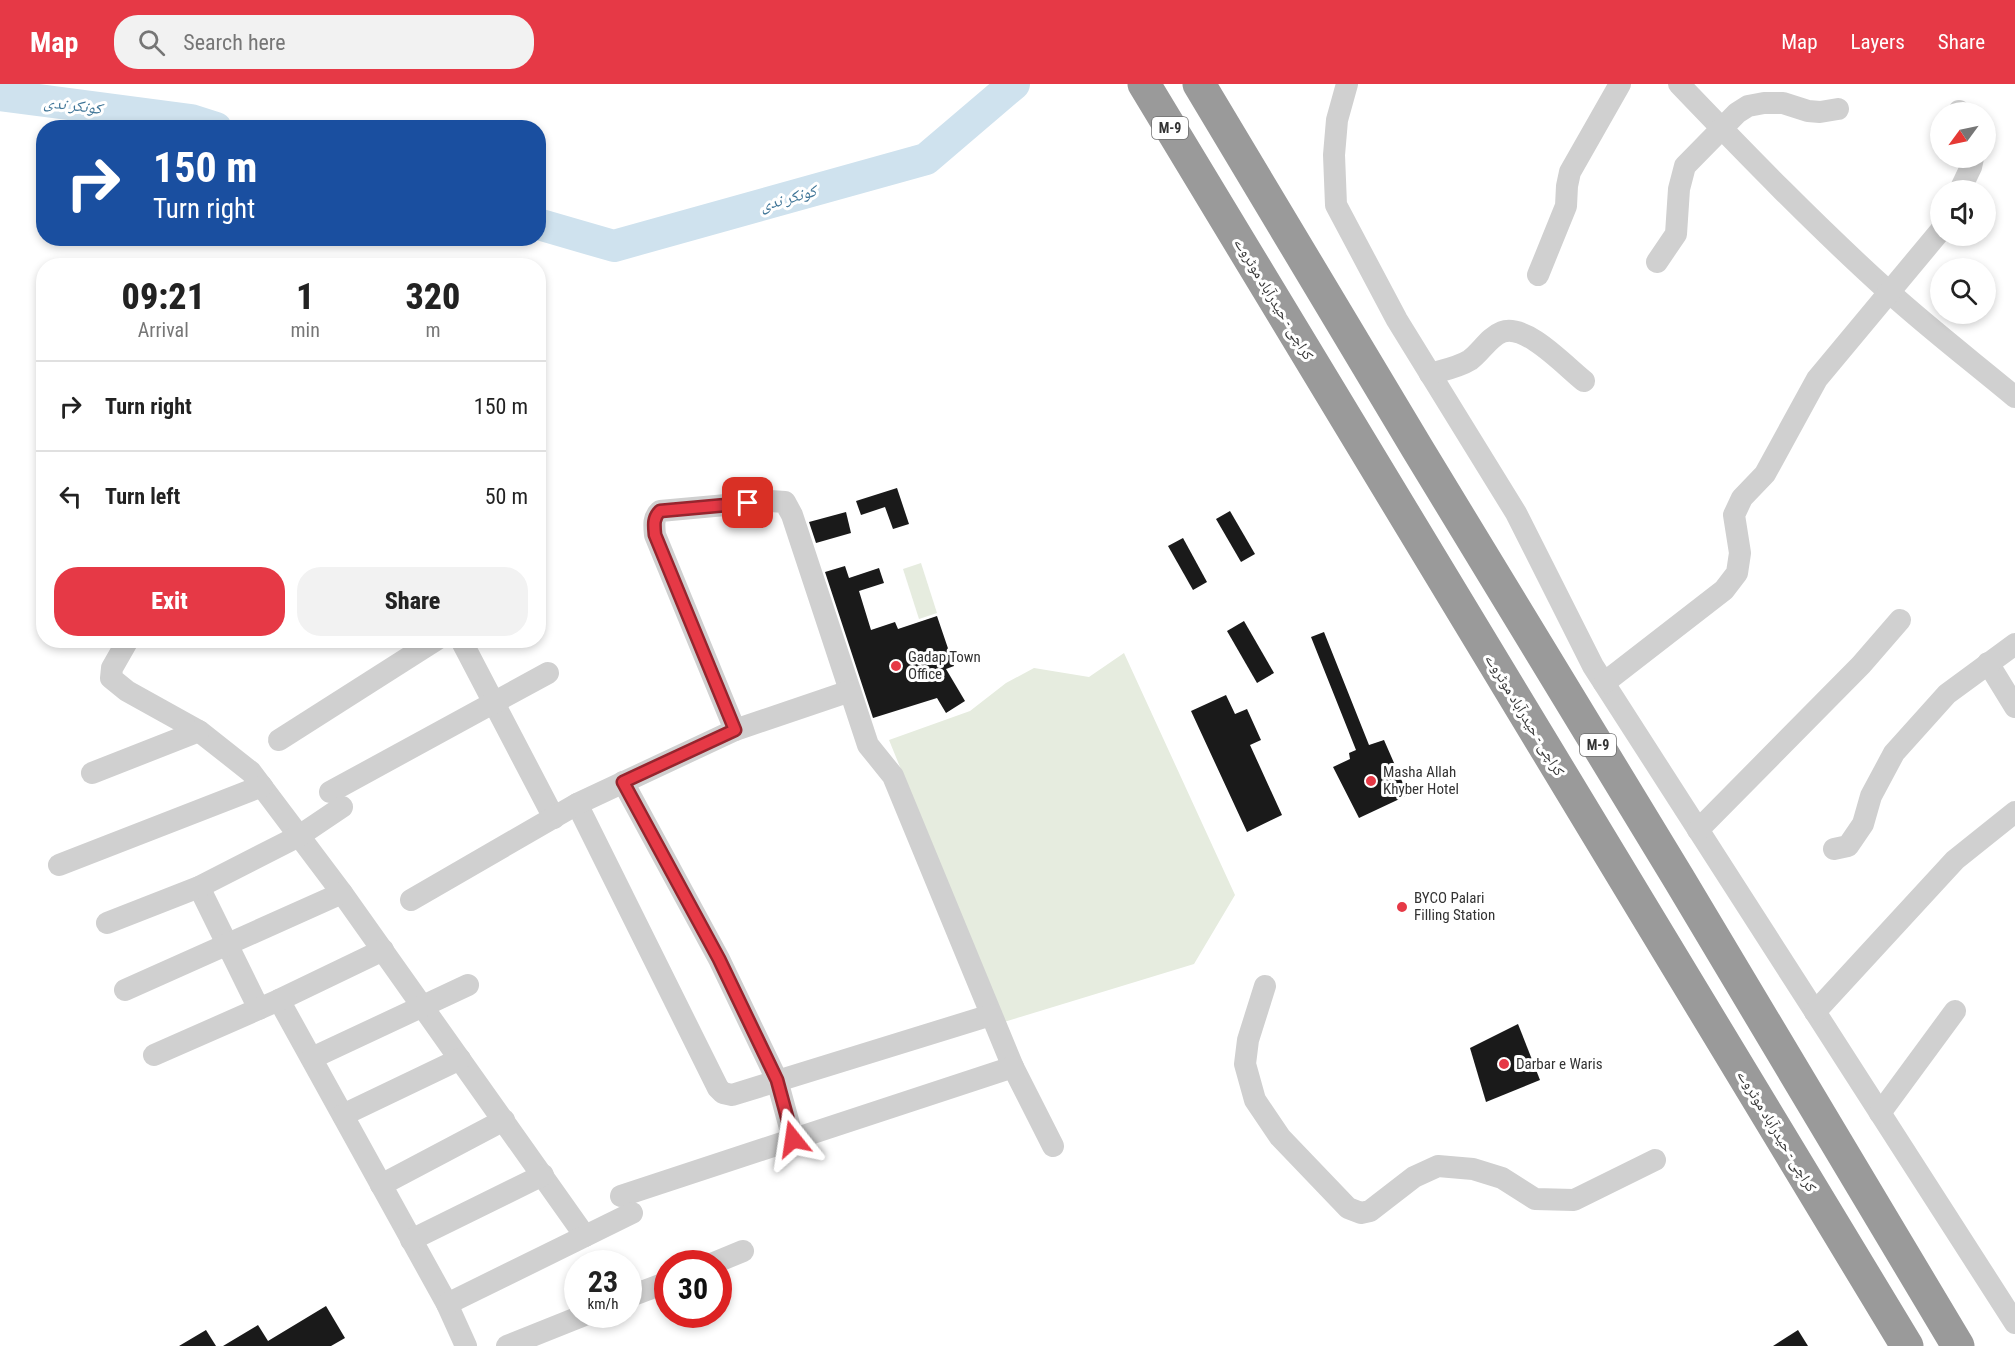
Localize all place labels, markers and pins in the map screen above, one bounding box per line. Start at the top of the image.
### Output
pin [722,477,773,528]
place label: Gadap Town Office [908,648,981,683]
marker: Gadap Town Office [889,659,903,673]
place label: Masha Allah Khyber Hotel [1383,763,1459,798]
marker: Masha Allah Khyber Hotel [1364,774,1378,788]
place label: BYCO Palari Filling Station [1414,889,1495,924]
marker: BYCO Palari Filling Station [1395,900,1409,914]
place label: Darbar e Waris [1516,1055,1603,1073]
marker: Darbar e Waris [1497,1057,1511,1071]

